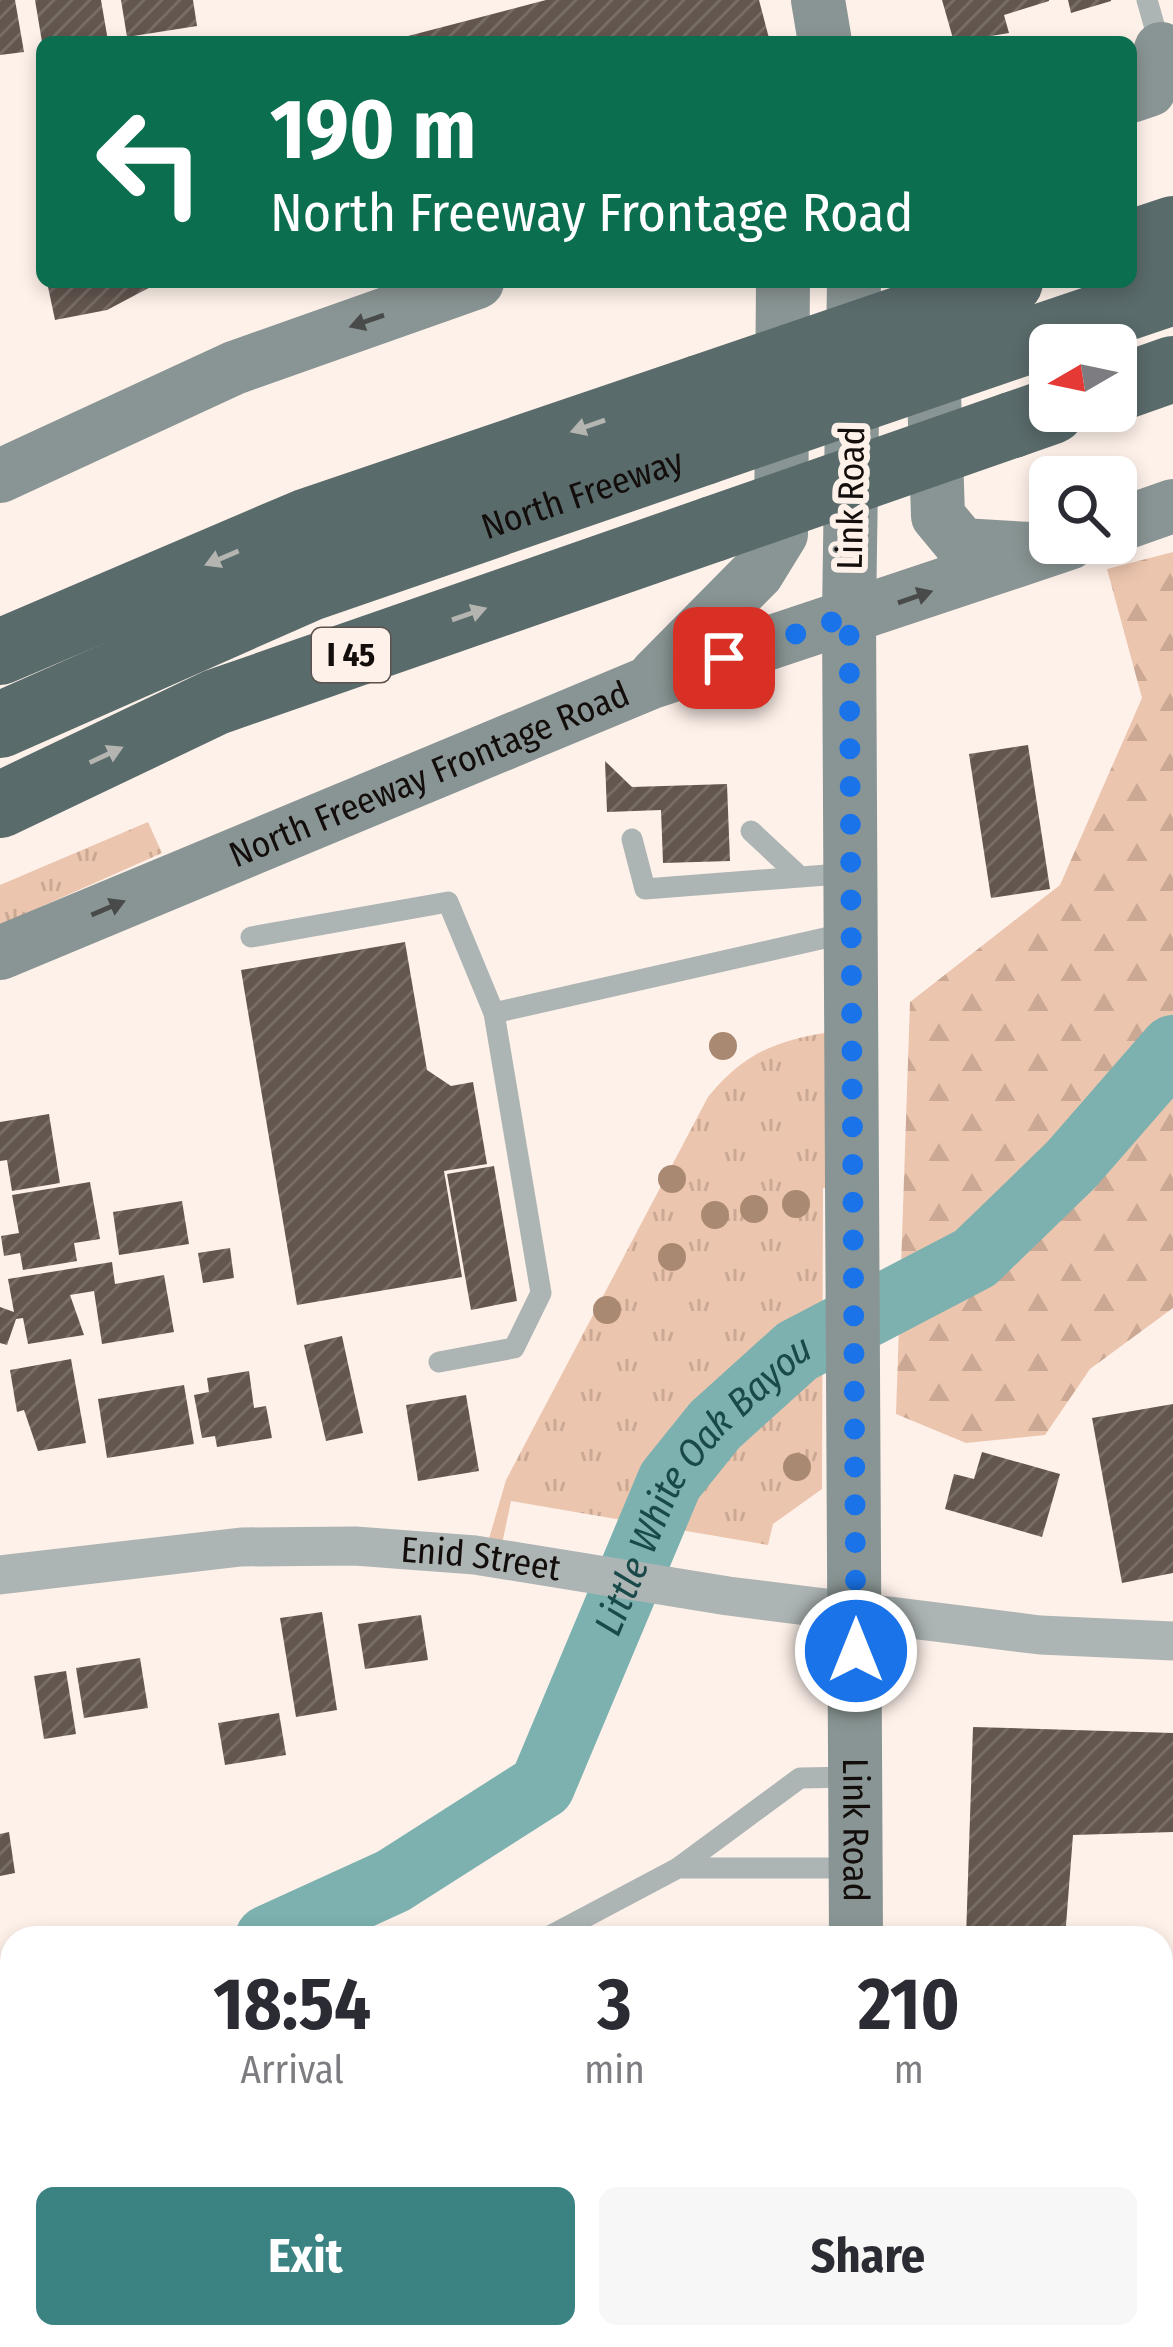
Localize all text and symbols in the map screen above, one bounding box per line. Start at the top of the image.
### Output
text: 190 m [270,79,476,180]
icon: left [72,84,228,240]
text: North Freeway Frontage Road [270,181,913,245]
one-way arrow [349,313,385,331]
north arrow [1029,324,1137,432]
map controls [1029,324,1137,564]
one-way arrow [570,418,606,436]
street label: Link Road [828,426,874,570]
street label: North Freeway [476,439,689,549]
button: search [1029,456,1137,564]
one-way arrow [203,549,239,568]
one-way arrow [897,587,933,605]
one-way arrow [451,604,487,622]
pin [673,607,775,709]
icon: arrive [691,625,757,691]
road number: I 45 [312,628,390,682]
street label: North Freeway Frontage Road [223,672,636,877]
one-way arrow [89,745,124,765]
one-way arrow [90,898,126,917]
water label: Little White Oak Bayou [585,1325,819,1642]
street label: Enid Street [399,1527,564,1591]
position arrow [793,1588,919,1714]
street label: Link Road [833,1758,878,1902]
text: 18:54 [213,1962,371,2048]
text: 3 [597,1962,632,2048]
text: 210 [858,1962,960,2048]
text: Arrival [240,2047,344,2093]
text: min [584,2047,645,2093]
text: m [894,2047,924,2093]
button: Exit [36,2187,575,2325]
button: Share [599,2187,1137,2325]

